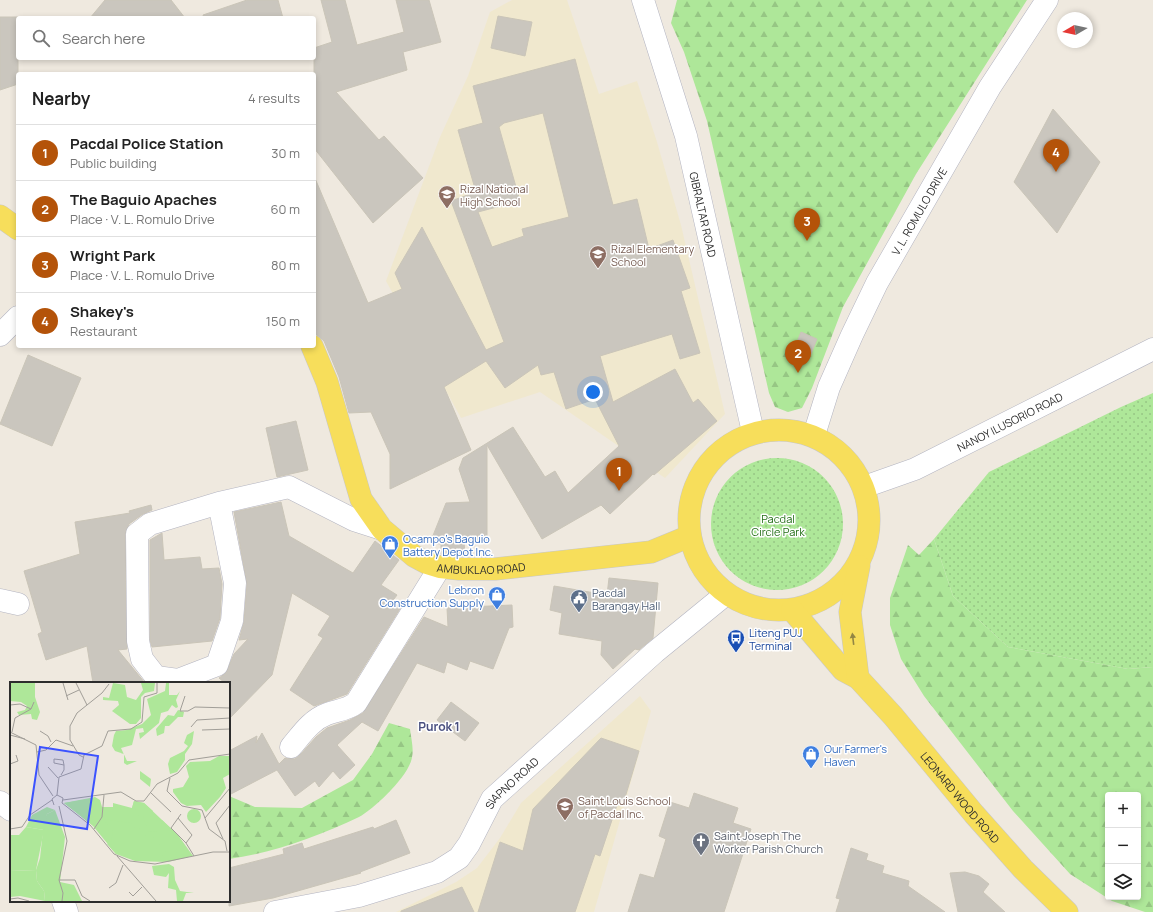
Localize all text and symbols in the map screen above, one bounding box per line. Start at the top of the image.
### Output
north arrow [1057,12,1093,48]
search box [16,16,316,60]
icon: search [30,27,52,49]
text: Search here [62,28,145,49]
text: Nearby [32,87,90,110]
text: 4 results [248,89,300,107]
text: Pacdal Police Station [70,133,223,154]
pin: 4 [1043,139,1069,172]
text: 1 [42,144,48,162]
text: 30 m [271,144,300,162]
text: Public building [70,154,157,172]
street label: V. L. ROMULO DRIVE [887,164,950,258]
street label: GIBRALTAR ROAD [687,170,721,258]
place label: Rizal National High School [460,181,528,209]
school or university icon: Rizal National High School [437,184,457,209]
text: The Baguio Apaches [70,189,217,210]
text: 2 [41,200,49,218]
text: 60 m [270,200,300,218]
pin: 3 [794,208,820,241]
text: Place · V. L. Romulo Drive [70,210,215,228]
place label: Rizal Elementary School [611,241,694,269]
school or university icon: Rizal Elementary School [588,244,608,269]
text: Wright Park [70,245,155,266]
text: 3 [41,256,49,274]
text: 80 m [271,256,300,274]
text: Place · V. L. Romulo Drive [70,266,215,284]
text: Shakey's [70,301,134,322]
text: 4 [41,312,49,330]
text: 150 m [266,312,300,330]
text: Restaurant [70,322,137,340]
pin: 2 [785,340,811,373]
your location [583,382,603,402]
street label: NANOY ILUSORIO ROAD [954,388,1065,454]
pin: 1 [606,458,632,491]
park label: Pacdal Circle Park [751,511,805,539]
place label: Ocampo's Baguio Battery Depot Inc. [403,531,493,559]
shop icon: Ocampo's Baguio Battery Depot Inc. [380,534,400,559]
street label: AMBUKLAO ROAD [436,558,526,577]
place label: Lebron Construction Supply [379,582,484,610]
shop icon: Lebron Construction Supply [487,585,507,610]
place label: Pacdal Barangay Hall [592,585,660,613]
public building icon: Pacdal Barangay Hall [569,588,589,613]
place label: Liteng PUJ Terminal [749,625,802,653]
bus stop icon: Liteng PUJ Terminal [726,628,746,653]
one-way arrow [850,633,857,645]
inset map [10,682,230,902]
district label: Purok 1 [418,718,460,735]
place label: Our Farmer's Haven [824,741,887,769]
shop icon: Our Farmer's Haven [801,744,821,769]
street label: LEONARD WOOD ROAD [918,748,1004,846]
street label: SIAPNO ROAD [481,753,542,811]
map controls [1105,792,1141,900]
button: + [1105,792,1141,828]
place label: Saint Louis School of Pacdal Inc. [578,793,671,821]
school or university icon: Saint Louis School of Pacdal Inc. [555,796,575,821]
place label: Saint Joseph The Worker Parish Church [714,828,823,856]
button: − [1105,828,1141,864]
church icon: Saint Joseph The Worker Parish Church [691,831,711,856]
button: layers [1105,864,1141,900]

